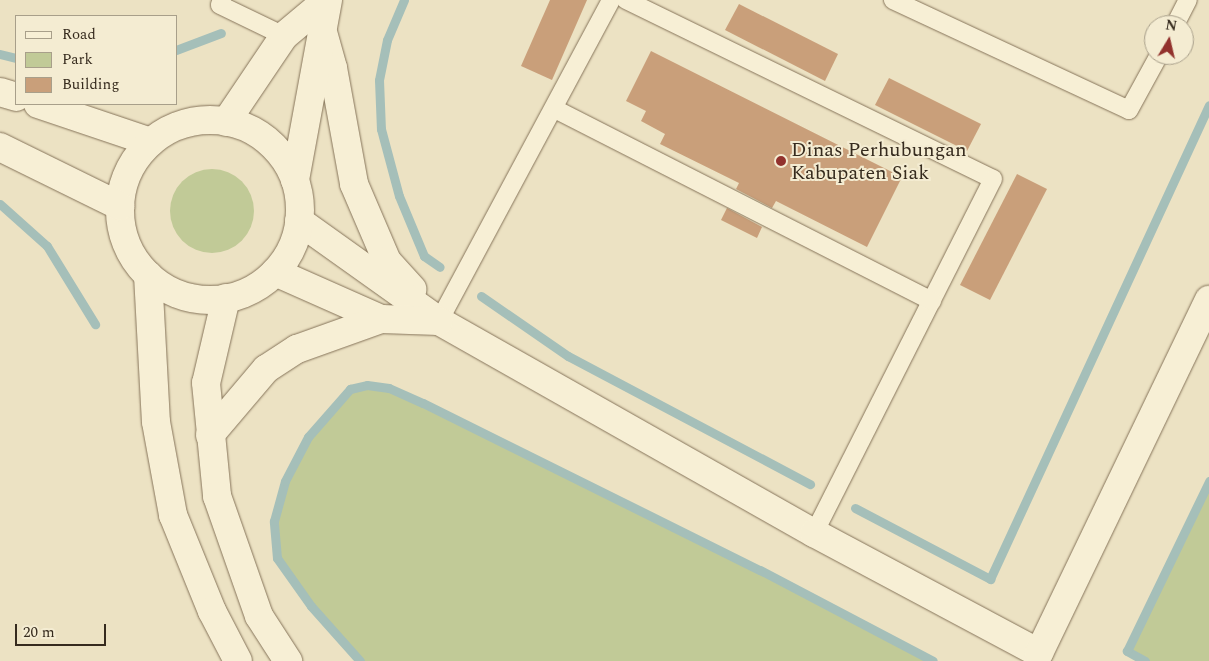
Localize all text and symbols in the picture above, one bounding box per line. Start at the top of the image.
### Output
text: N [1164,14,1179,37]
legend [15,15,178,105]
north arrow [1144,15,1194,65]
text: Road [62,23,96,46]
text: Park [62,48,93,71]
text: Building [62,73,119,96]
place label: Dinas Perhubungan Kabupaten Siak [791,138,967,185]
marker: Dinas Perhubungan Kabupaten Siak [775,155,787,167]
scale bar [18,614,109,646]
text: 20 m [23,621,55,644]

